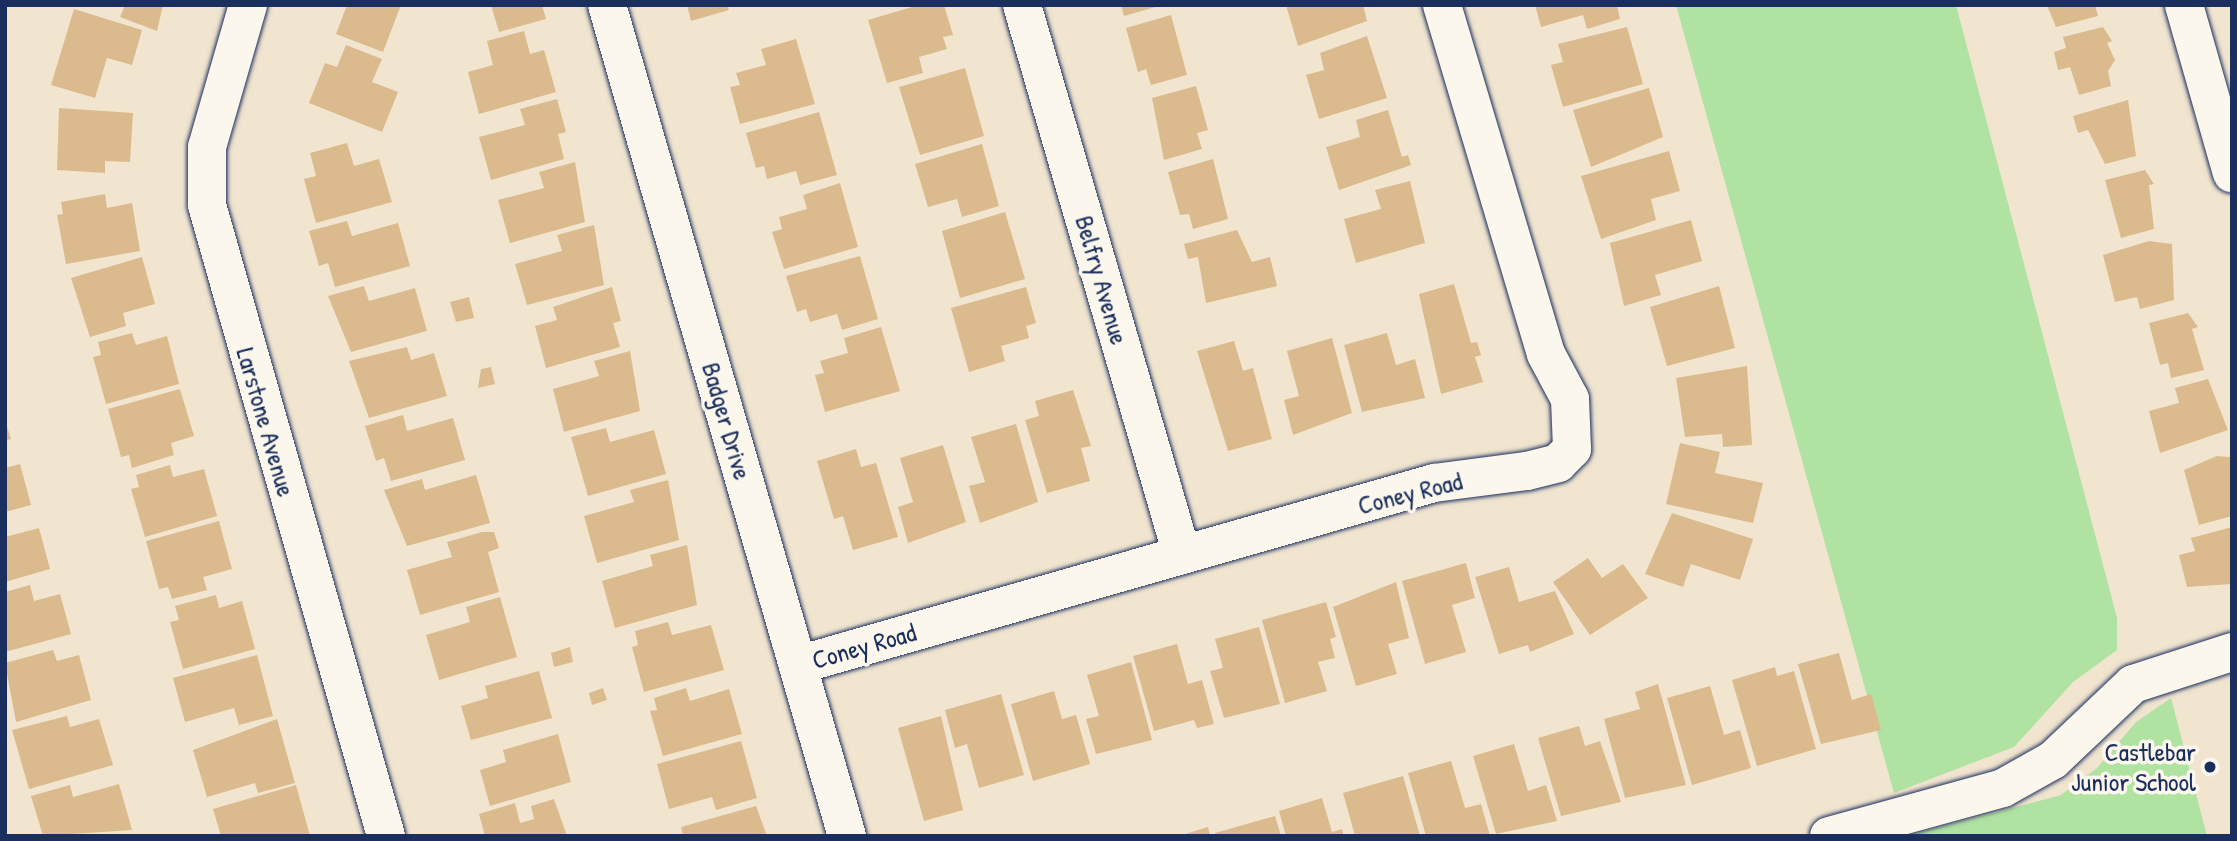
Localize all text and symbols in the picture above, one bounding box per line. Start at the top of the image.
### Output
street label: Belfry Avenue [1069,212,1135,348]
street label: Larstone Avenue [230,344,302,500]
street label: Badger Drive [695,359,759,483]
street label: Coney Road [1355,465,1465,521]
street label: Coney Road [809,616,919,676]
place label: Castlebar Junior School [2071,736,2196,798]
marker: Castlebar Junior School [2202,759,2218,775]

